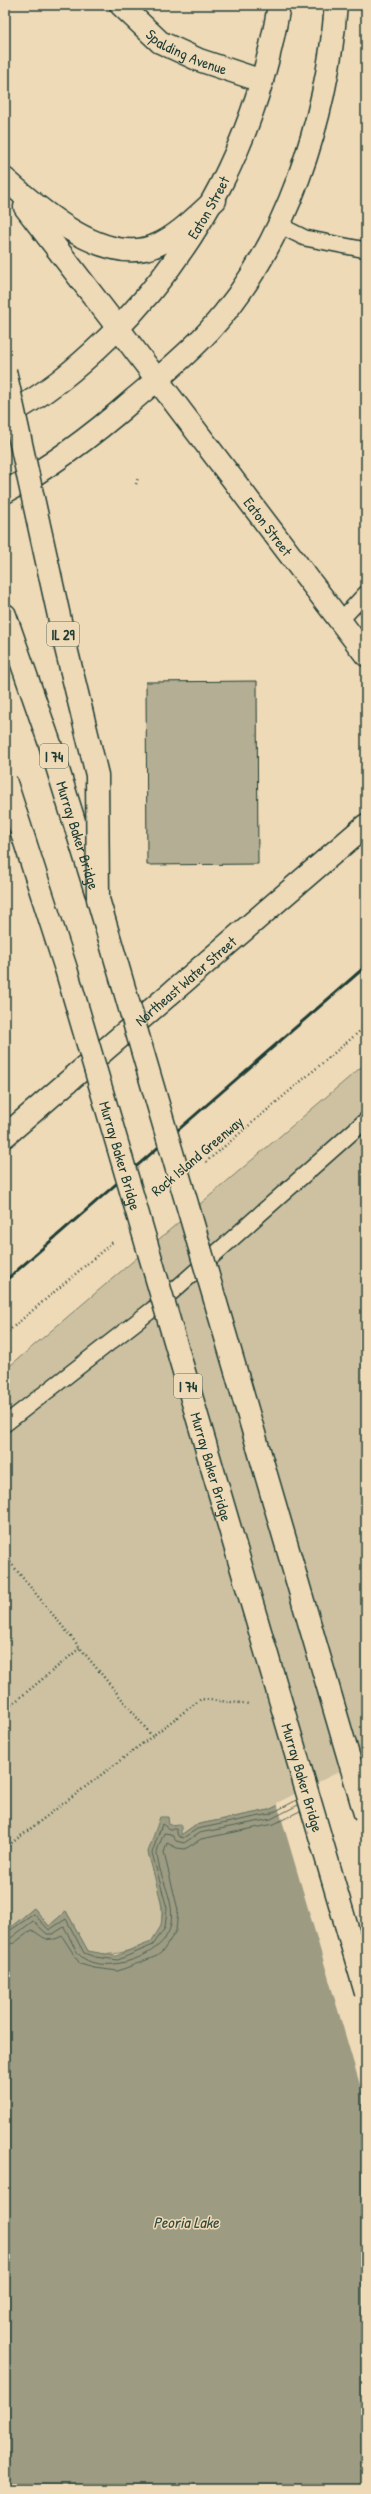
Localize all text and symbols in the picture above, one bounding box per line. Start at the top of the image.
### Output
street label: Spalding Avenue [142,24,230,79]
street label: Eaton Street [182,172,234,243]
street label: Eaton Street [239,493,298,561]
road number: IL 29 [47,622,79,646]
road number: I 74 [40,744,68,768]
street label: Murray Baker Bridge [52,778,105,892]
street label: Northeast Water Street [130,930,241,1030]
street label: Murray Baker Bridge [95,1099,147,1212]
street label: Rock Island Greenway [146,1111,248,1201]
road number: I 74 [174,1374,202,1398]
street label: Murray Baker Bridge [186,1410,238,1523]
street label: Murray Baker Bridge [277,1721,329,1834]
water label: Peoria Lake [153,2211,219,2233]

